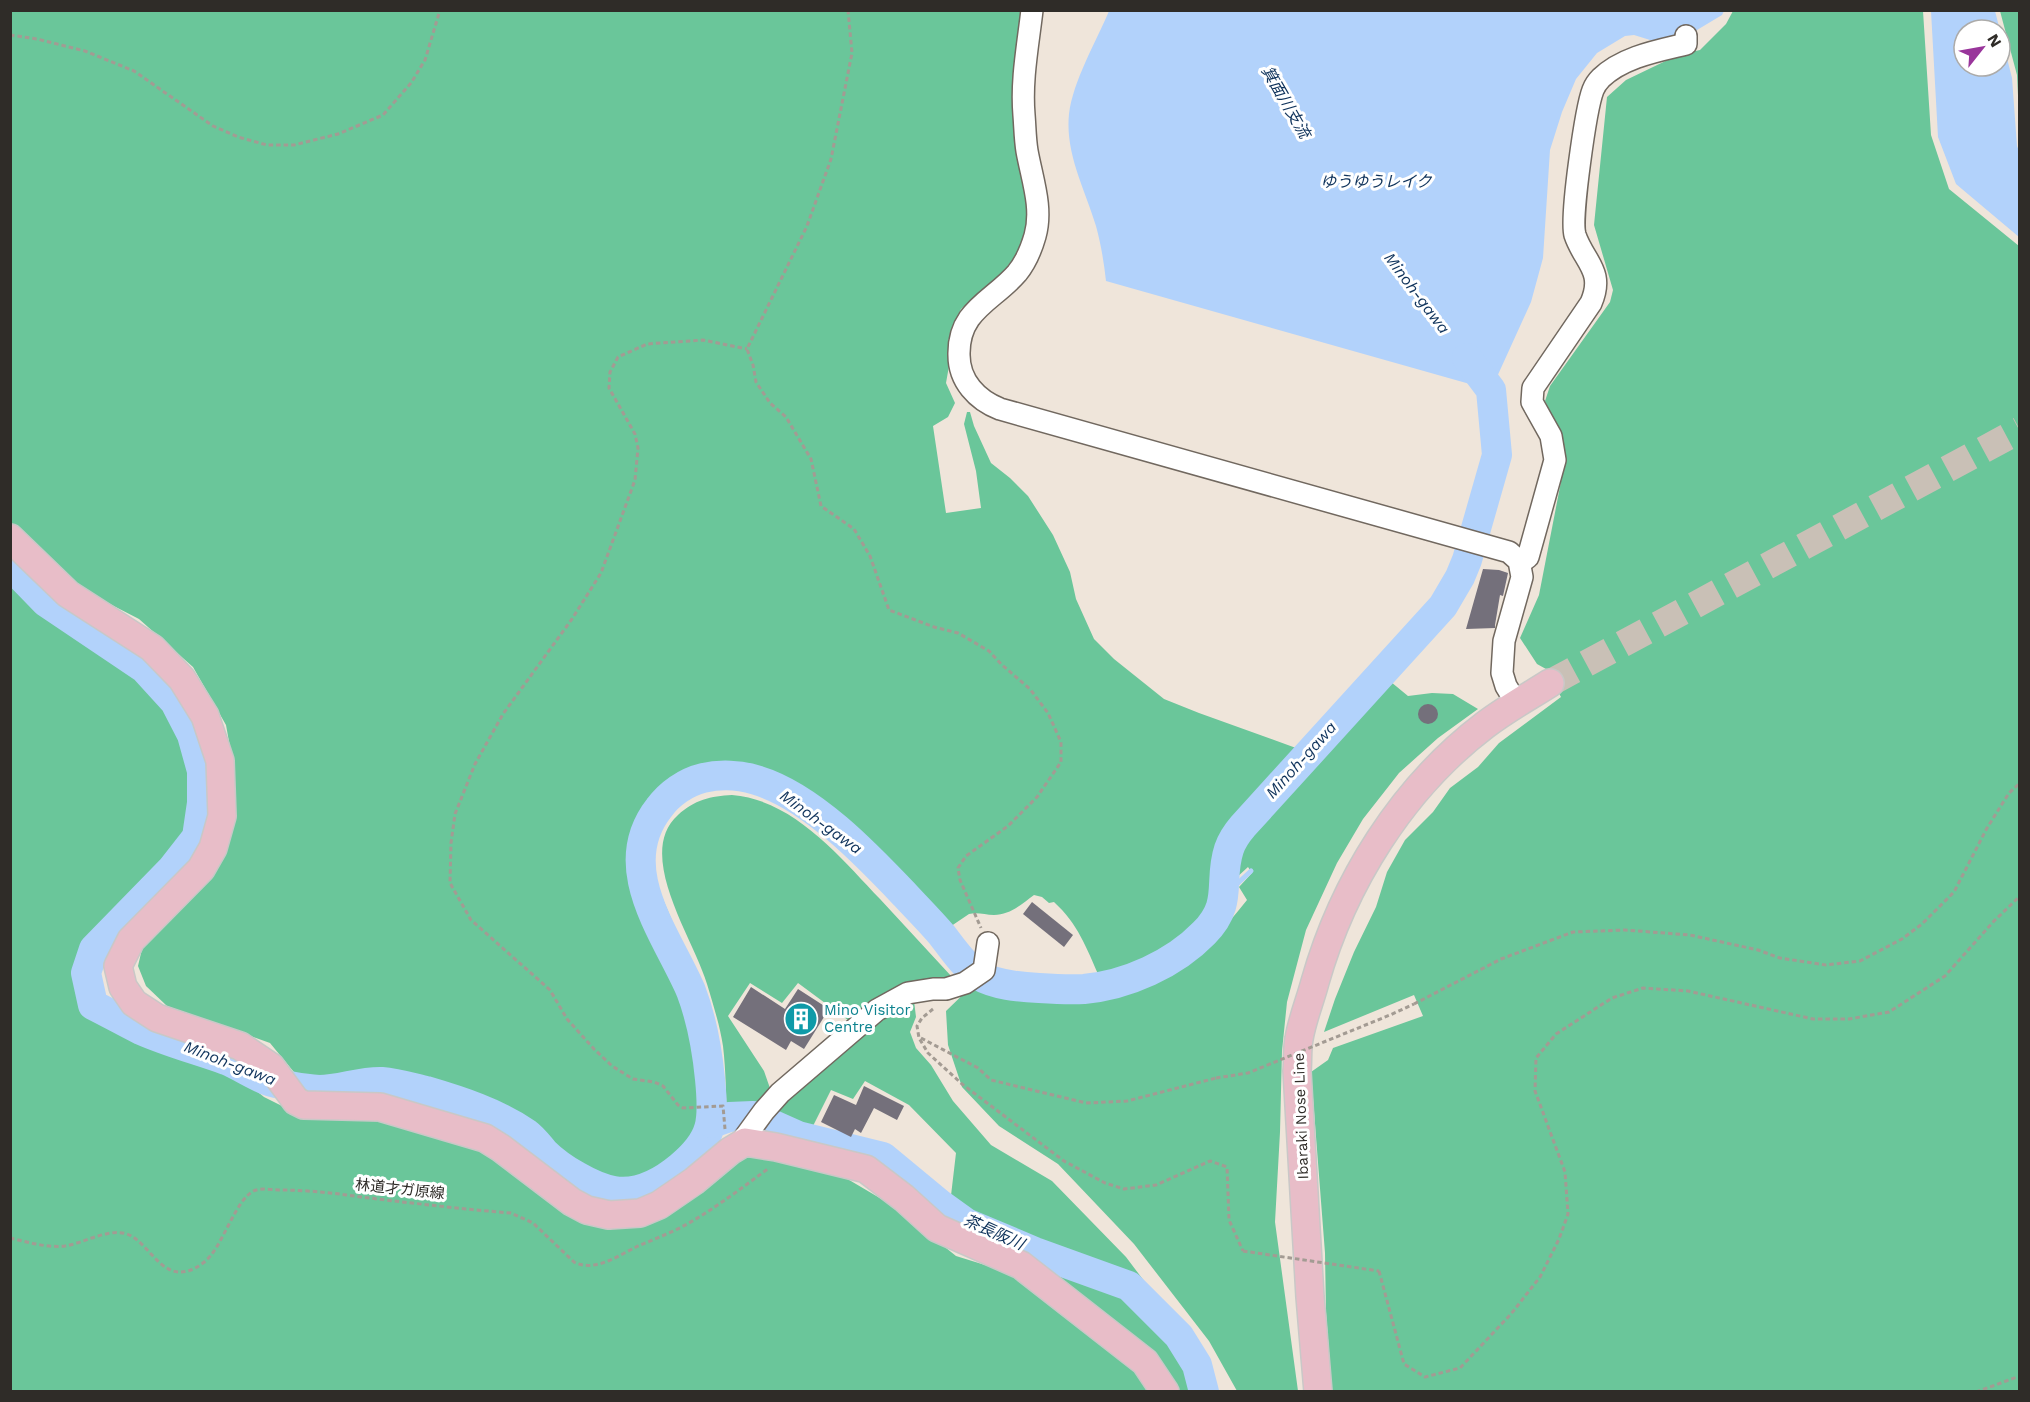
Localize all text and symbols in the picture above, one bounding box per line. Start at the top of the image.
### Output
north arrow [1952,18,2012,78]
text: N [1983,31,2006,51]
water label: 箕面川支流 [1258,63,1316,144]
water label: ゆうゆうレイク [1320,172,1433,191]
water label: Minoh-gawa [1380,249,1454,337]
water label: Minoh-gawa [1262,718,1340,802]
water label: Minoh-gawa [776,786,866,858]
building icon: Mino Visitor Centre [783,1001,819,1037]
place label: Mino Visitor Centre [824,1001,911,1036]
water label: Minoh-gawa [181,1037,279,1089]
street label: Ibaraki Nose Line [1290,1052,1312,1180]
street label: 林道才ガ原線 [354,1175,446,1203]
water label: 茶長阪川 [961,1210,1029,1255]

